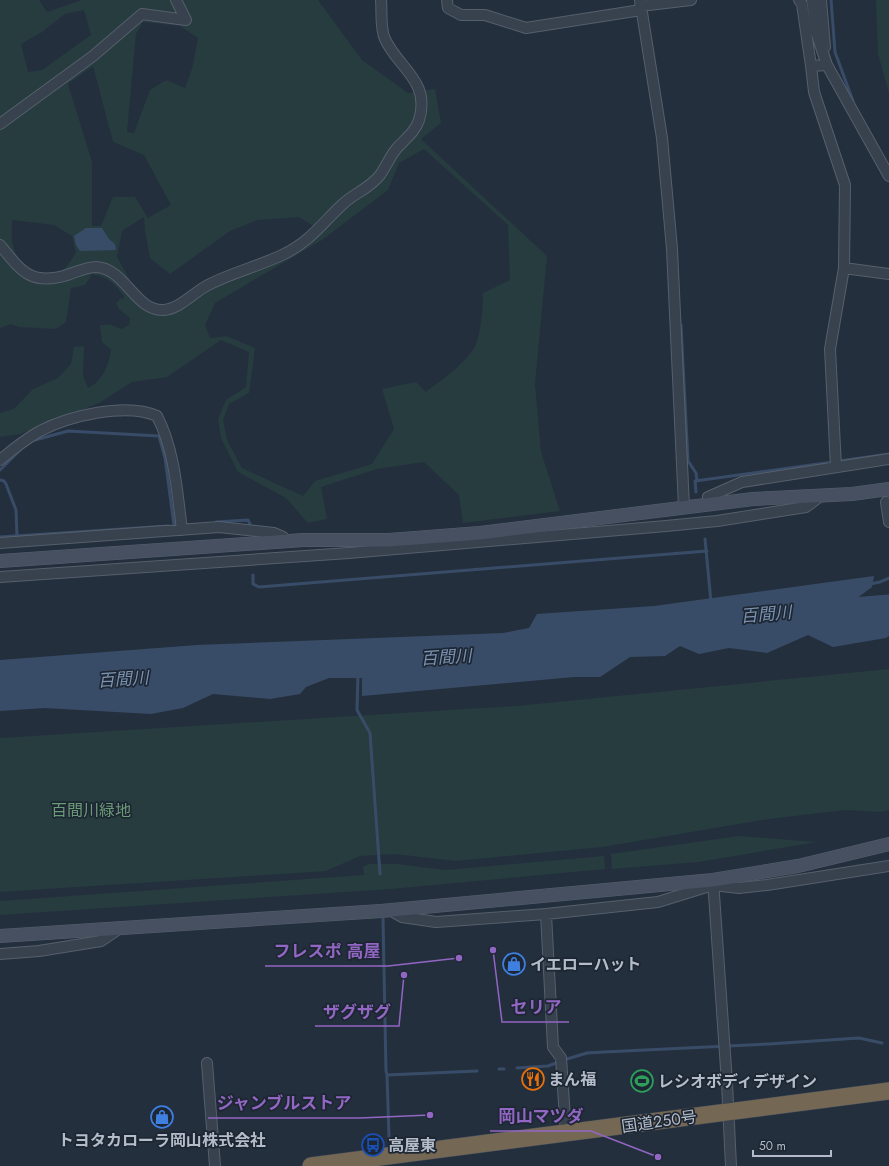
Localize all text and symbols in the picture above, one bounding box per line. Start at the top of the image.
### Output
water label: 百間川 [740,600,794,628]
water label: 百間川 [420,643,474,671]
water label: 百間川 [97,665,151,693]
park label: 百間川緑地 [51,799,131,822]
callout: フレスポ 高屋 [265,937,388,966]
text: フレスポ 高屋 [273,939,381,963]
shop icon: イエローハット [501,951,527,977]
place label: イエローハット [530,953,642,976]
callout: セリア [502,993,569,1022]
text: セリア [511,995,562,1019]
callout: ザグザグ [315,997,399,1026]
text: ザグザグ [323,1000,391,1024]
restaurant icon: まん福 [520,1066,546,1092]
place label: まん福 [548,1068,596,1091]
sports icon: レシオボディデザイン [629,1068,655,1094]
place label: レシオボディデザイン [658,1070,817,1093]
callout: ジャンブルストア [208,1089,360,1118]
text: ジャンブルストア [217,1091,351,1115]
callout: 岡山マツダ [490,1102,591,1131]
shop icon: トヨタカローラ岡山株式会社 [149,1104,175,1130]
text: 岡山マツダ [499,1104,584,1128]
street label: 国道250号 [620,1105,698,1138]
place label: トヨタカローラ岡山株式会社 [58,1129,266,1152]
bus stop icon: 高屋東 [360,1132,386,1158]
scale bar [753,1132,831,1158]
place label: 高屋東 [388,1134,436,1157]
text: 50 m [759,1137,786,1155]

